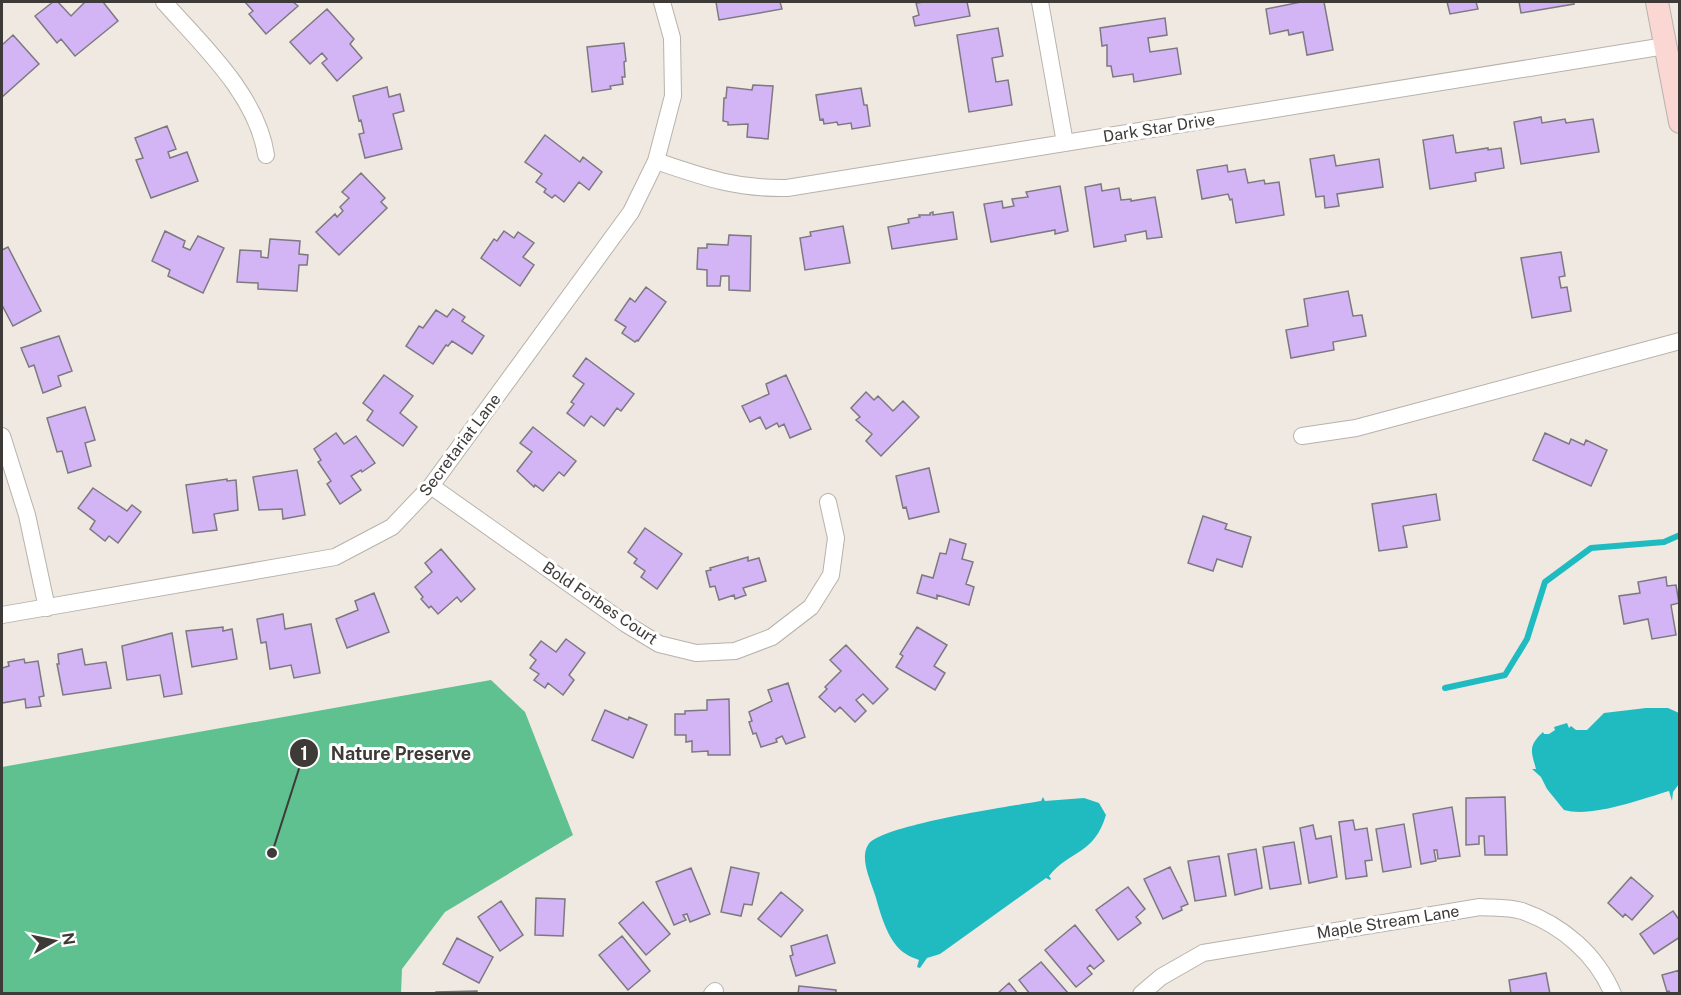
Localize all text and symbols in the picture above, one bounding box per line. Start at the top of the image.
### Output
street label: Dark Star Drive [1102,110,1216,146]
street label: Secretariat Lane [415,390,505,500]
street label: Bold Forbes Court [539,558,661,648]
callout: Nature Preserve [289,735,484,771]
text: 1 [300,743,308,764]
text: Nature Preserve [331,743,471,764]
street label: Maple Stream Lane [1315,901,1461,943]
north arrow [24,911,84,971]
text: N [58,931,79,946]

